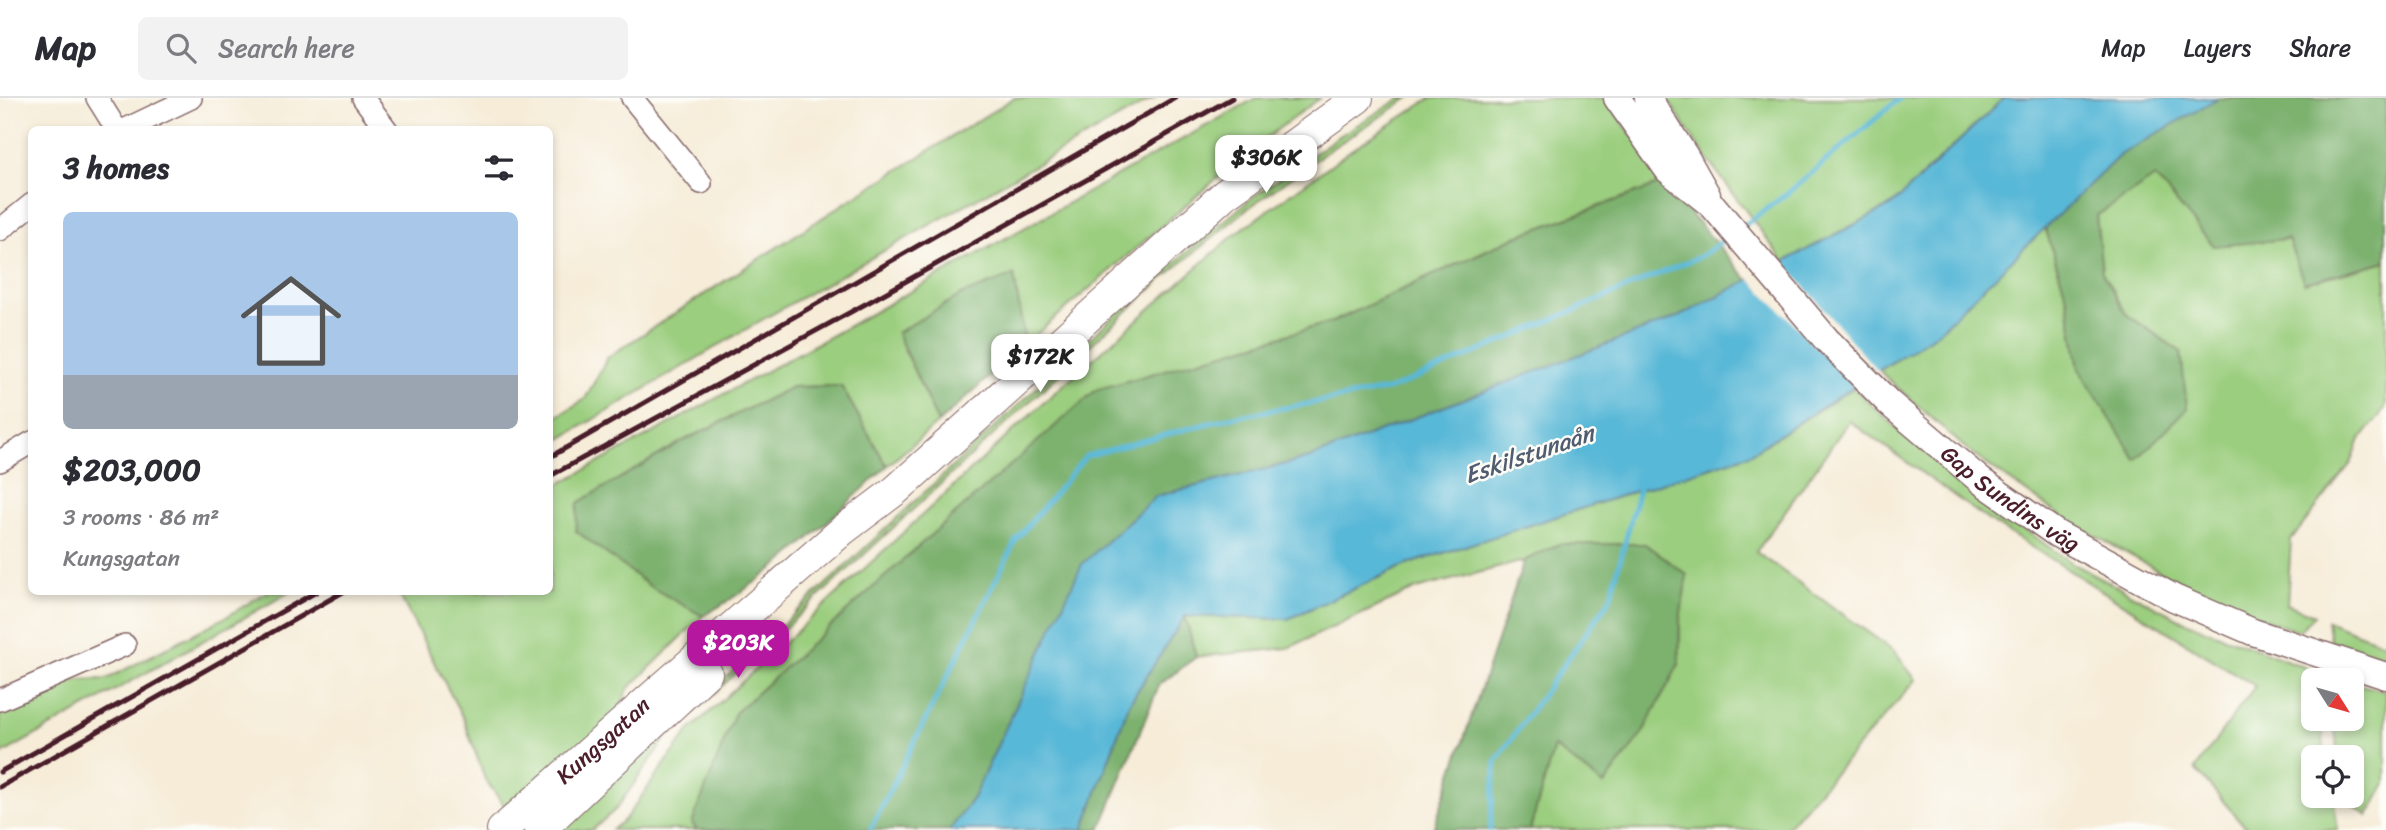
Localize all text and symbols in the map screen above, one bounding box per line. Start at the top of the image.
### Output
search box [138,17,628,80]
text: Map [35,19,96,77]
text: Search here [218,25,355,71]
text: Map [2101,27,2146,69]
text: Layers [2184,27,2251,69]
text: Share [2289,27,2351,69]
icon: search [162,29,200,67]
pin: $306K [1217,136,1315,195]
text: $306K [1231,137,1301,178]
text: 3 homes [63,141,169,195]
icon: filters [480,149,518,187]
icon: home [228,258,354,384]
pin: $172K [991,334,1089,394]
text: $172K [1007,336,1073,377]
water label: Eskilstunaån [1458,411,1603,496]
street label: Gap Sundins väg [1931,434,2088,564]
text: $203,000 [63,443,201,497]
text: 3 rooms · 86 m² [63,497,219,538]
text: Kungsgatan [63,538,180,579]
pin: $203K [689,620,787,680]
text: $203K [703,622,773,663]
north arrow [2301,668,2364,732]
map controls [2301,668,2364,808]
street label: Kungsgatan [545,686,661,794]
button: locate [2301,745,2364,808]

